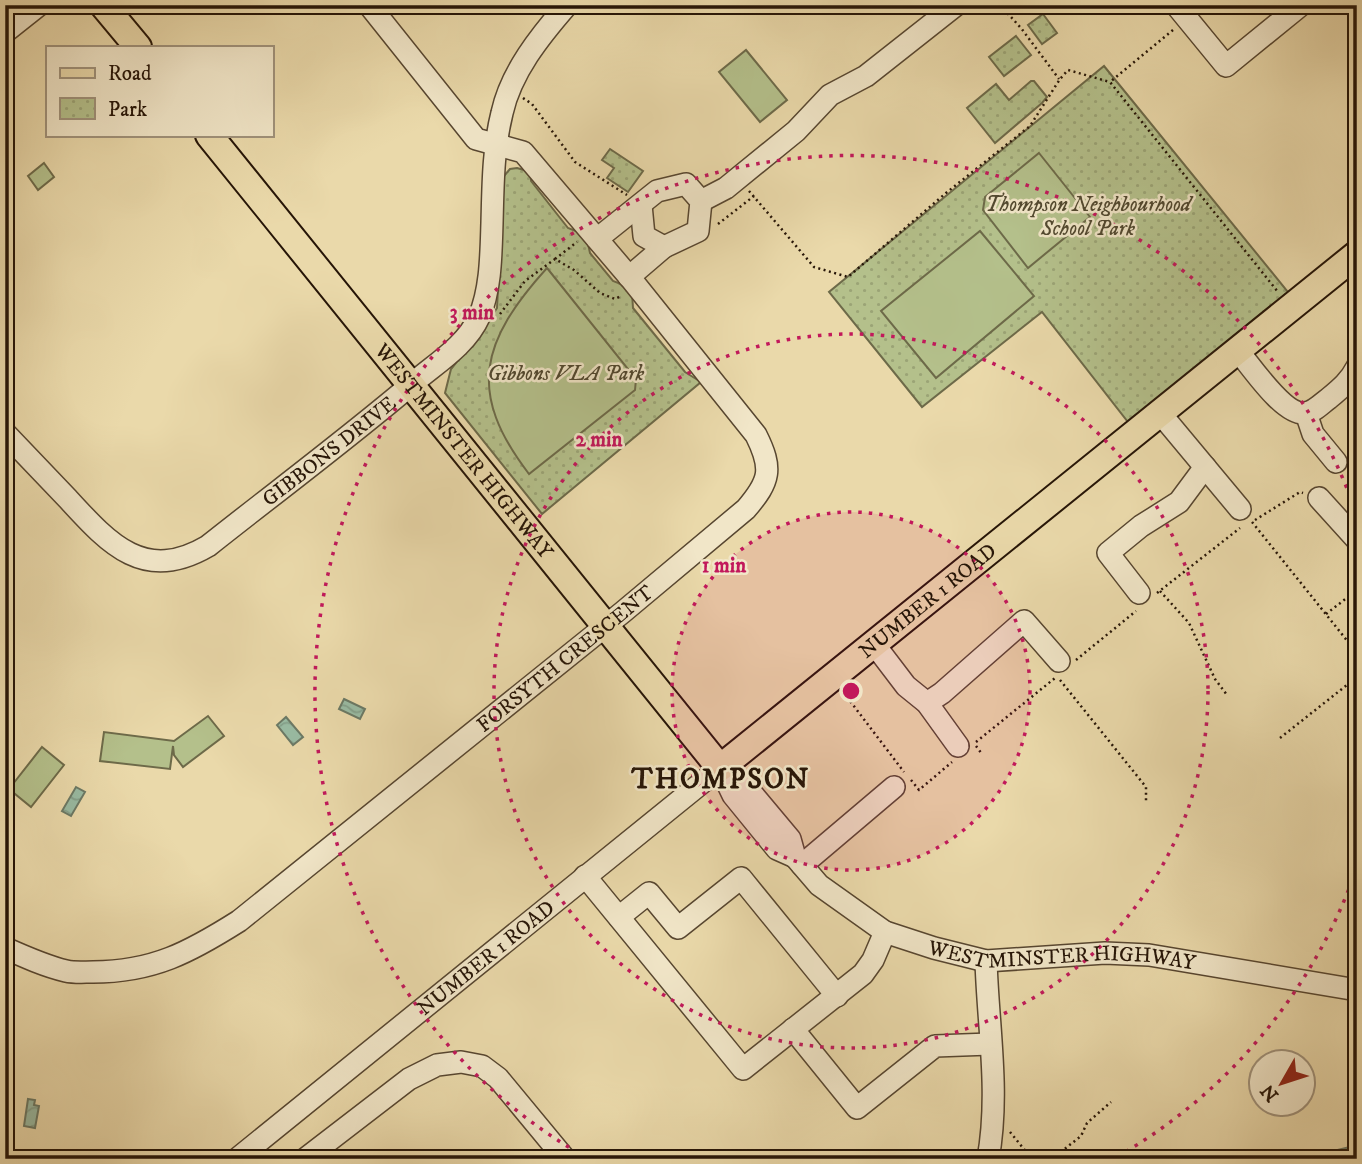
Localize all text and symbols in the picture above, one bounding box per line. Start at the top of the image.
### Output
legend [46,46,273,136]
text: Road [108,61,152,87]
text: Park [108,97,148,123]
park label: Thompson Neighbourhood School Park [985,192,1194,242]
text: 3 min [450,300,495,326]
street label: WESTMINSTER HIGHWAY [368,338,558,565]
park label: Gibbons VLA Park [488,361,645,387]
street label: GIBBONS DRIVE [257,391,402,513]
text: 2 min [576,427,624,453]
street label: NUMBER 1 ROAD [854,538,1002,665]
text: 1 min [702,553,747,579]
street label: FORSYTH CRESCENT [472,580,659,739]
centre of rings [839,679,863,703]
district label: THOMPSON [631,762,811,797]
street label: NUMBER 1 ROAD [412,895,560,1022]
street label: WESTMINSTER HIGHWAY [924,935,1198,977]
north arrow [1246,1048,1316,1118]
text: N [1256,1079,1284,1106]

